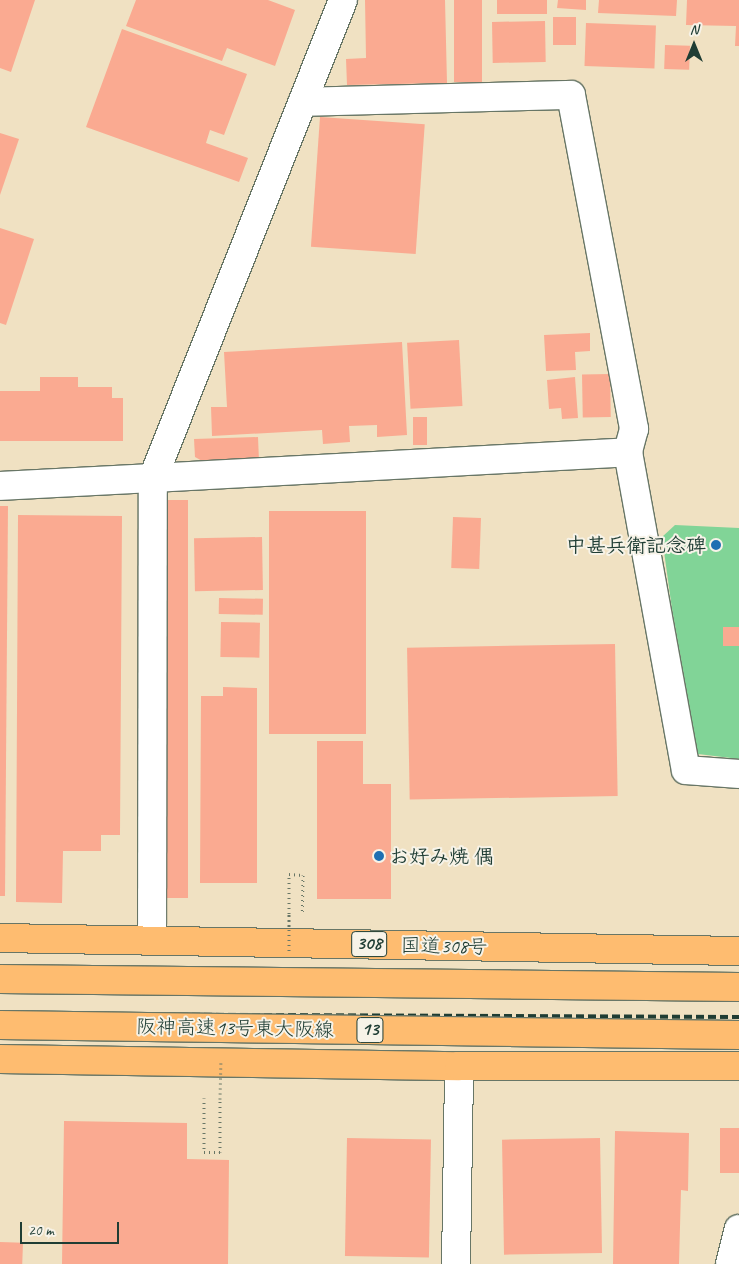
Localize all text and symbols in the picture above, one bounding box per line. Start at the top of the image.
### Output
north arrow [669,20,719,70]
text: N [690,21,698,38]
place label: 中甚兵衛記念碑 [566,533,706,557]
marker: 中甚兵衛記念碑 [710,539,722,551]
place label: お好み焼 偶 [389,844,494,868]
marker: お好み焼 偶 [373,850,385,862]
road number: 308 [350,928,388,961]
street label: 国道308号 [400,933,488,959]
street label: 阪神高速13号東大阪線 [136,1014,334,1042]
road number: 13 [356,1014,384,1046]
scale bar [22,1212,121,1244]
text: 20 m [28,1221,54,1240]

